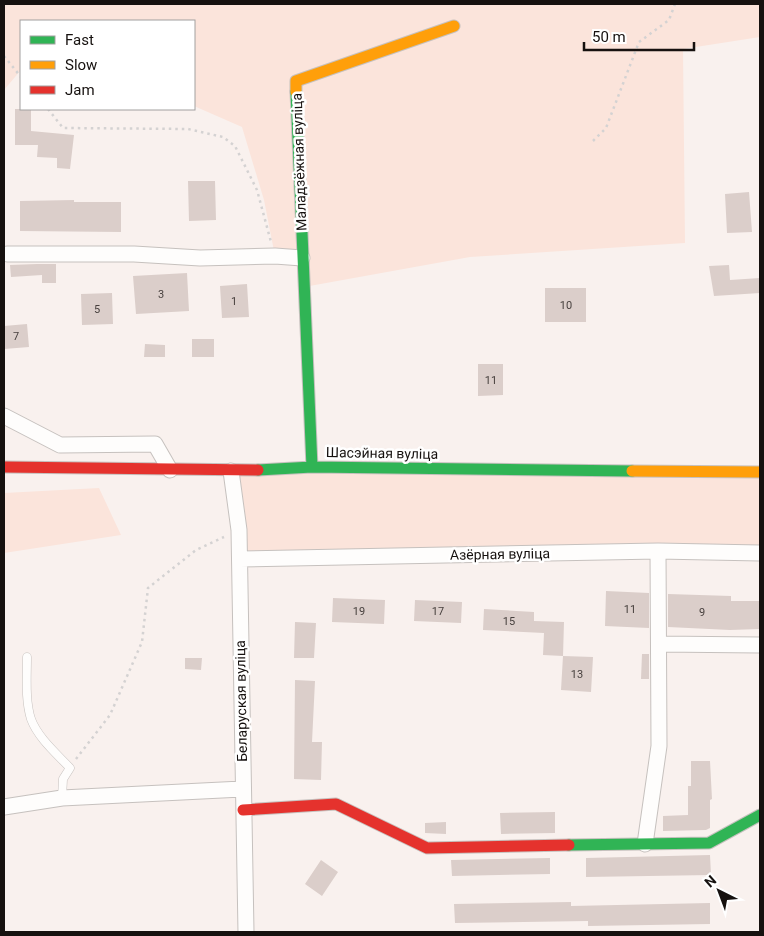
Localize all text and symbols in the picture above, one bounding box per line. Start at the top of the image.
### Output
legend [20,20,195,110]
scale bar [584,20,694,52]
text: 50 m [592,28,626,46]
text: Fast [65,31,94,49]
text: Slow [65,56,97,74]
text: Jam [65,81,95,99]
street label: Маладзёжная вуліца [289,93,309,231]
house number: 3 [158,288,164,301]
house number: 1 [231,295,237,308]
house number: 10 [560,299,572,312]
house number: 5 [94,303,100,316]
house number: 7 [13,330,19,343]
house number: 11 [485,374,497,387]
street label: Шасэйная вуліца [326,444,438,462]
street label: Азёрная вуліца [450,545,550,563]
house number: 11 [624,603,636,616]
house number: 19 [353,605,365,618]
house number: 17 [432,605,444,618]
house number: 9 [699,606,705,619]
house number: 15 [503,615,515,628]
street label: Беларуская вуліца [232,640,250,762]
house number: 13 [571,668,583,681]
north arrow [694,866,744,916]
text: N [701,872,719,891]

